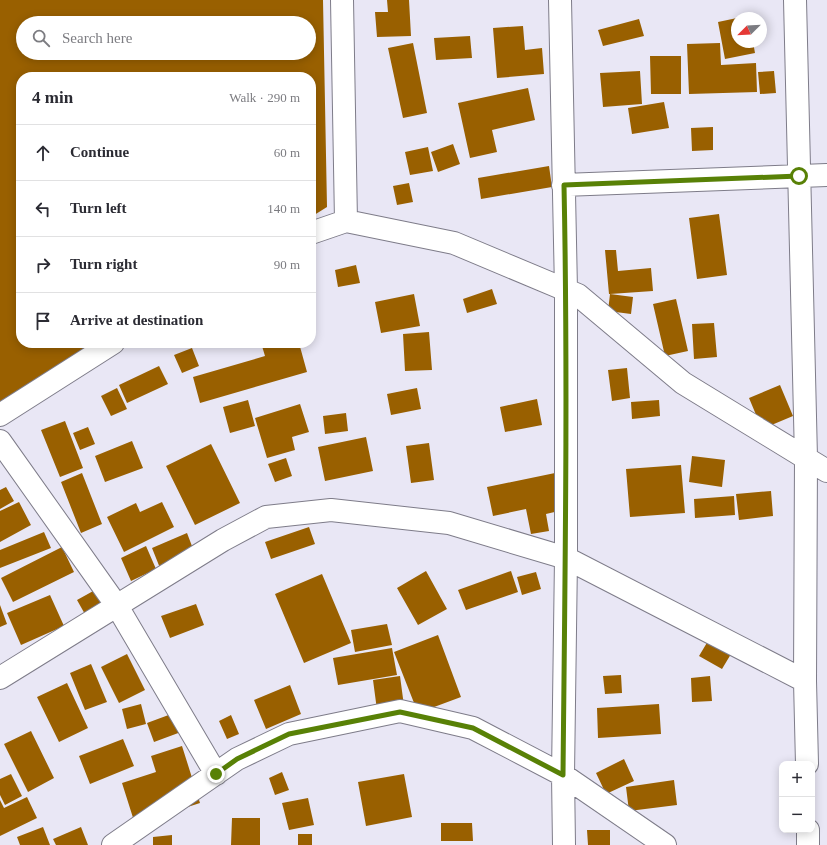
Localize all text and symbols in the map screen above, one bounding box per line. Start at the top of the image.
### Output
north arrow [731,12,767,48]
search box [16,16,316,60]
icon: search [30,27,52,49]
text: Search here [62,30,132,46]
text: 4 min [32,88,73,107]
text: Walk · 290 m [229,90,300,105]
icon: ahead [32,142,54,164]
text: Continue [70,144,129,160]
text: 60 m [274,145,300,160]
route start [790,167,808,185]
icon: left [32,198,54,220]
text: Turn left [70,200,127,216]
text: 140 m [267,201,300,216]
icon: right [32,254,54,276]
text: Turn right [70,256,137,272]
text: 90 m [274,257,300,272]
icon: arrive [32,310,54,332]
text: Arrive at destination [70,312,203,328]
map controls [779,761,815,833]
button: + [779,761,815,797]
route end [207,765,225,783]
button: − [779,797,815,833]

